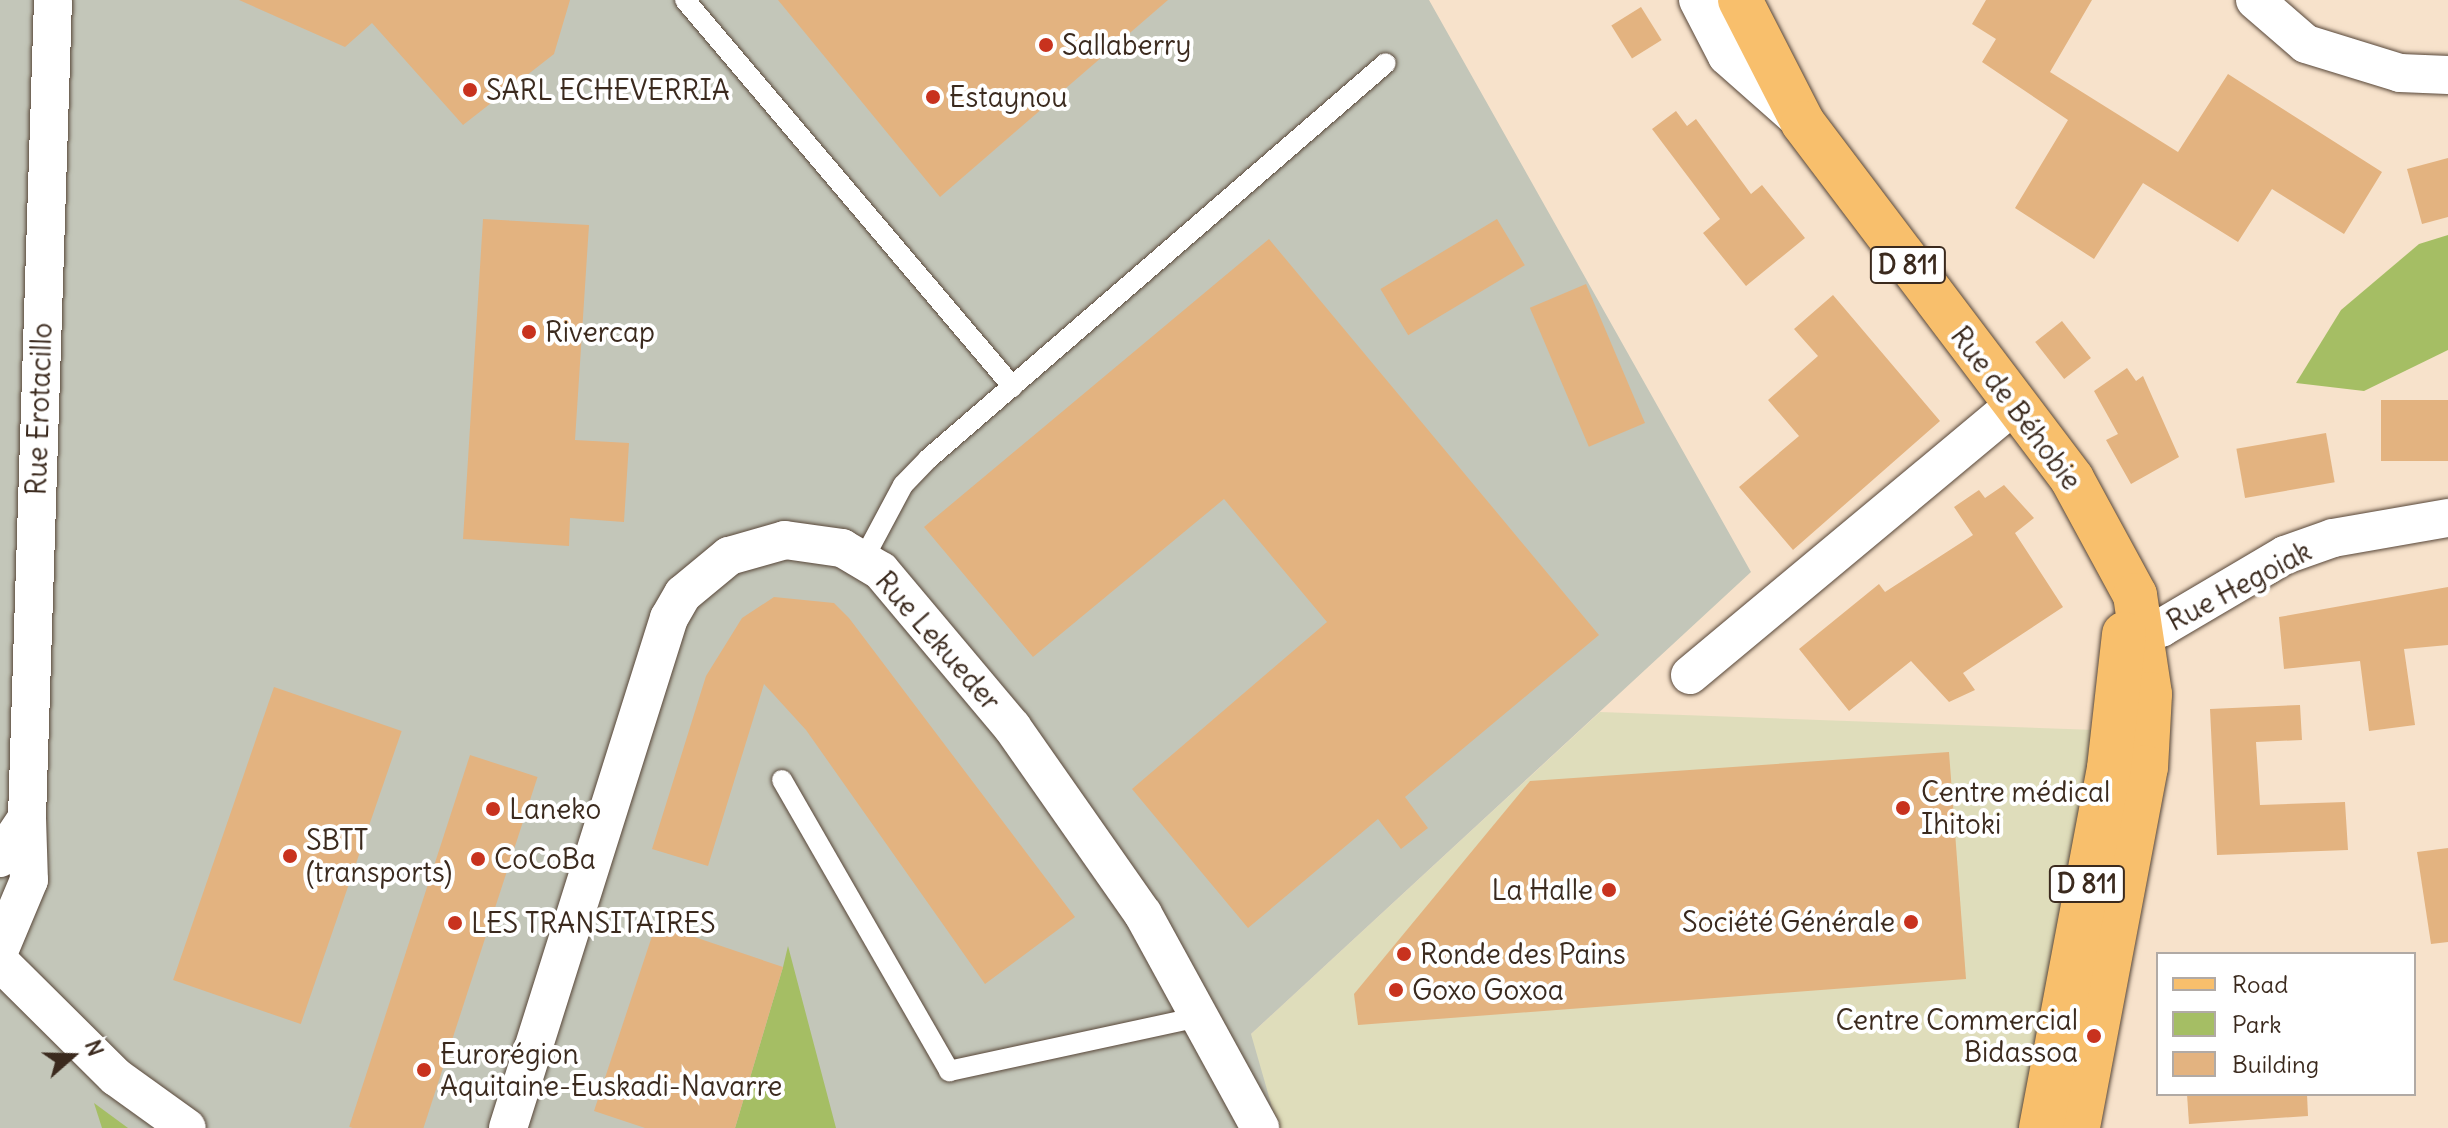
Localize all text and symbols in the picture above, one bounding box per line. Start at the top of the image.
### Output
place label: Sallaberry [1062,28,1191,62]
marker: Sallaberry [1037,36,1055,54]
place label: SARL ECHEVERRIA [486,73,730,107]
place label: Estaynou [949,80,1068,114]
marker: SARL ECHEVERRIA [461,81,479,99]
marker: Estaynou [924,88,942,106]
road number: D 811 [1868,243,1948,287]
place label: Rivercap [545,315,655,349]
street label: Rue de Béhobie [1944,320,2088,496]
street label: Rue Erotacillo [19,322,59,496]
marker: Rivercap [520,323,538,341]
street label: Rue Hegoiak [2161,534,2317,638]
street label: Rue Lekueder [868,565,1008,717]
place label: Centre médical Ihitoki [1921,775,2110,841]
place label: Laneko [509,792,601,826]
marker: Centre médical Ihitoki [1892,797,1914,819]
marker: Laneko [484,800,502,818]
place label: SBTT (transports) [306,823,452,889]
place label: CoCoBa [494,842,596,876]
marker: SBTT (transports) [281,847,299,865]
marker: CoCoBa [469,850,487,868]
road number: D 811 [2047,862,2127,906]
place label: La Halle [1492,873,1593,907]
marker: La Halle [1600,881,1618,899]
place label: Société Générale [1682,905,1895,939]
place label: LES TRANSITAIRES [471,906,716,940]
marker: Société Générale [1902,913,1920,931]
marker: LES TRANSITAIRES [446,914,464,932]
place label: Ronde des Pains [1420,937,1626,971]
marker: Ronde des Pains [1395,945,1413,963]
legend [2156,952,2416,1096]
text: Road [2232,969,2288,999]
place label: Goxo Goxoa [1412,973,1564,1007]
marker: Goxo Goxoa [1387,981,1405,999]
place label: Centre Commercial Bidassoa [1835,1003,2078,1069]
text: Park [2232,1009,2282,1039]
north arrow [32,1016,112,1096]
marker: Centre Commercial Bidassoa [2085,1027,2103,1045]
text: N [79,1036,110,1060]
place label: Eurorégion Aquitaine-Euskadi-Navarre [440,1037,782,1103]
text: Building [2232,1049,2319,1079]
marker: Eurorégion Aquitaine-Euskadi-Navarre [415,1061,433,1079]

